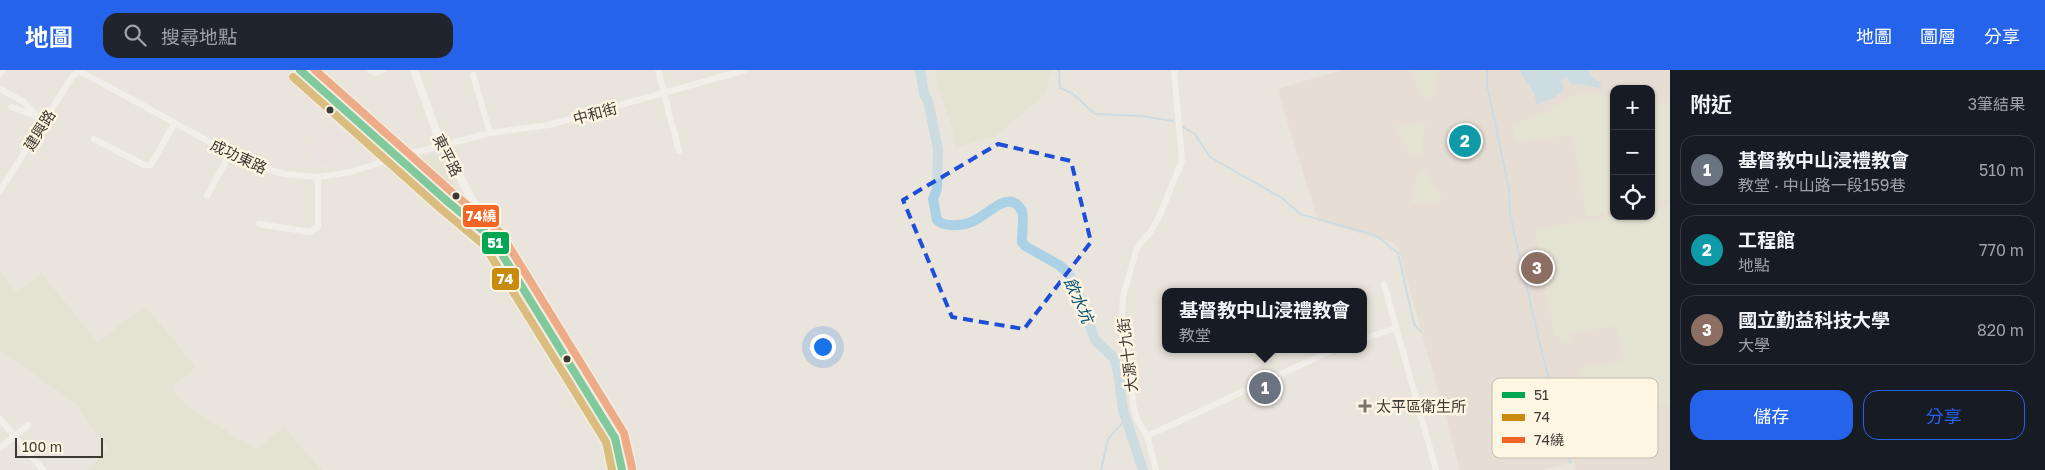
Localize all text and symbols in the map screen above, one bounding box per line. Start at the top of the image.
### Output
search box [103,13,453,58]
icon: search [121,21,149,49]
text: 地圖 [25,22,73,51]
text: 搜尋地點 [161,25,237,48]
text: 地圖 [1856,25,1892,47]
text: 圖層 [1920,25,1956,47]
text: 分享 [1984,25,2020,47]
map controls [1610,85,1655,220]
button: + [1610,85,1655,130]
text: 附近 [1690,91,1732,117]
text: 3筆結果 [1968,94,2025,114]
street label: 中和街 [571,98,619,128]
unlabelled marker [325,105,335,115]
street label: 建興路 [19,106,59,154]
pin: 2 [1449,122,1481,160]
button: − [1610,130,1655,175]
street label: 東平路 [430,131,466,179]
street label: 成功東路 [208,135,270,177]
text: 基督教中山浸禮教會 [1738,148,1909,171]
text: 1 [1703,160,1711,180]
text: 510 m [1979,160,2024,180]
button: locate [1610,175,1655,220]
text: 教堂 · 中山路一段159巷 [1738,175,1906,195]
unlabelled marker [451,191,461,201]
line badge: 74繞 [462,204,500,228]
text: 74繞 [466,207,496,224]
text: 工程館 [1738,228,1795,251]
line badge: 51 [481,231,510,255]
text: 51 [487,234,503,251]
text: 2 [1702,240,1712,260]
text: 770 m [1979,240,2024,260]
pin: 3 [1521,249,1553,287]
text: 地點 [1738,255,1770,275]
line badge: 74 [491,267,520,291]
text: 74 [497,270,513,287]
water label: 飲水坑 [1060,274,1099,328]
popup [1162,288,1367,353]
text: 基督教中山浸禮教會 [1179,298,1350,321]
text: 國立勤益科技大學 [1738,308,1890,331]
street label: 大源十九街 [1113,317,1141,393]
text: 3 [1702,320,1712,340]
text: 820 m [1977,320,2024,340]
text: 教堂 [1179,325,1211,345]
your location [810,334,836,360]
text: 大學 [1738,335,1770,355]
unlabelled marker [562,354,572,364]
pin: 1 [1249,369,1281,407]
legend [1492,378,1658,458]
text: 51 [1534,386,1549,403]
button: 儲存 [1690,390,1853,440]
button: 分享 [1863,390,2025,440]
place label: 太平區衛生所 [1376,397,1466,415]
marker: 太平區衛生所 [1358,399,1372,413]
text: 74 [1534,408,1550,425]
text: 74繞 [1534,431,1564,448]
scale bar [15,435,102,458]
text: 100 m [22,438,62,455]

